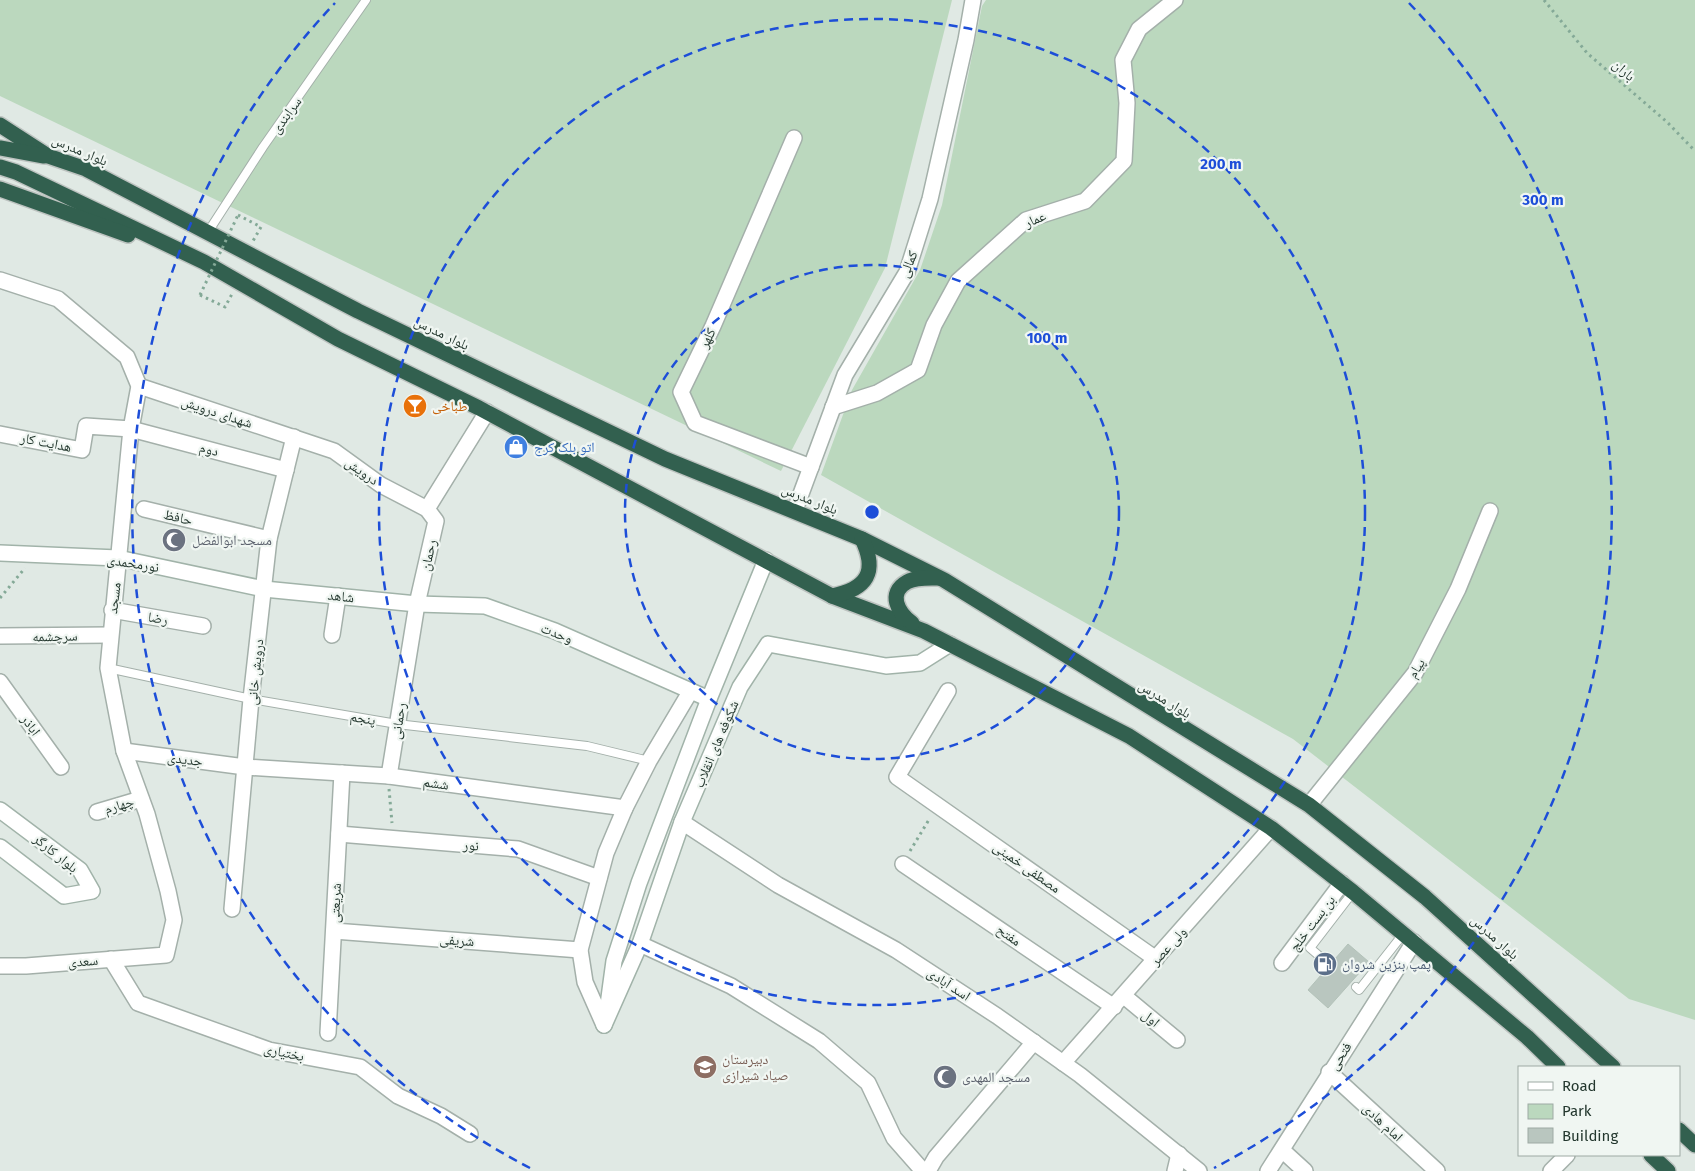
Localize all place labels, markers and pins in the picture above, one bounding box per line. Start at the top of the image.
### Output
bar icon: طباخی [402,393,428,419]
place label: طباخی [432,398,467,415]
shop icon: اتو بلک کرج [503,434,529,460]
place label: اتو بلک کرج [534,439,595,457]
centre of rings [863,503,881,521]
mosque icon: مسجد ابوالفضل [161,527,187,553]
place label: مسجد ابوالفضل [192,532,272,549]
fuel station icon: پمپ بنزین شروان [1312,951,1338,977]
place label: پمپ بنزین شروان [1342,956,1431,973]
place label: دبیرستان صیاد شیرازی [722,1051,788,1084]
school or university icon: دبیرستان صیاد شیرازی [692,1054,718,1080]
mosque icon: مسجد المهدی [932,1064,958,1090]
place label: مسجد المهدی [962,1069,1030,1086]

